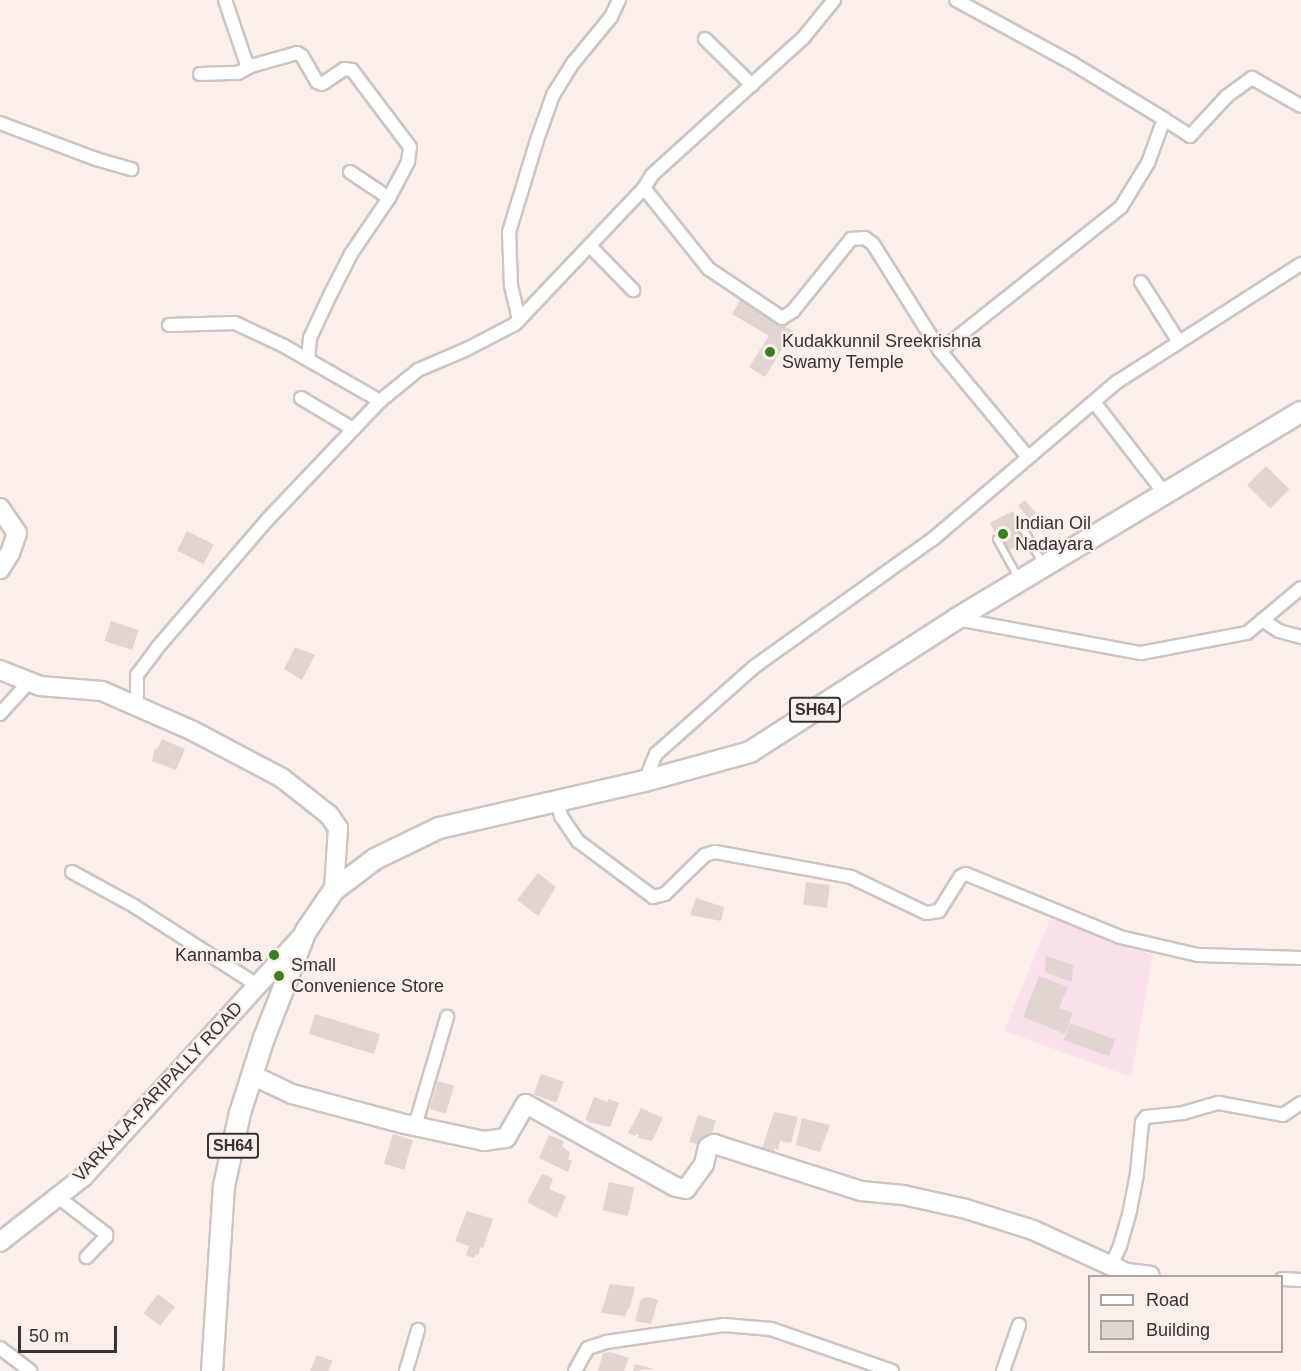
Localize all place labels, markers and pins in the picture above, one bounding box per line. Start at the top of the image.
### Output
place label: Kudakkunnil Sreekrishna Swamy Temple [782,331,981,374]
marker: Kudakkunnil Sreekrishna Swamy Temple [763,345,777,359]
place label: Indian Oil Nadayara [1015,513,1093,556]
marker: Indian Oil Nadayara [996,527,1010,541]
place label: Kannamba [175,944,262,966]
marker: Kannamba [267,948,281,962]
place label: Small Convenience Store [291,955,444,998]
marker: Small Convenience Store [272,969,286,983]

